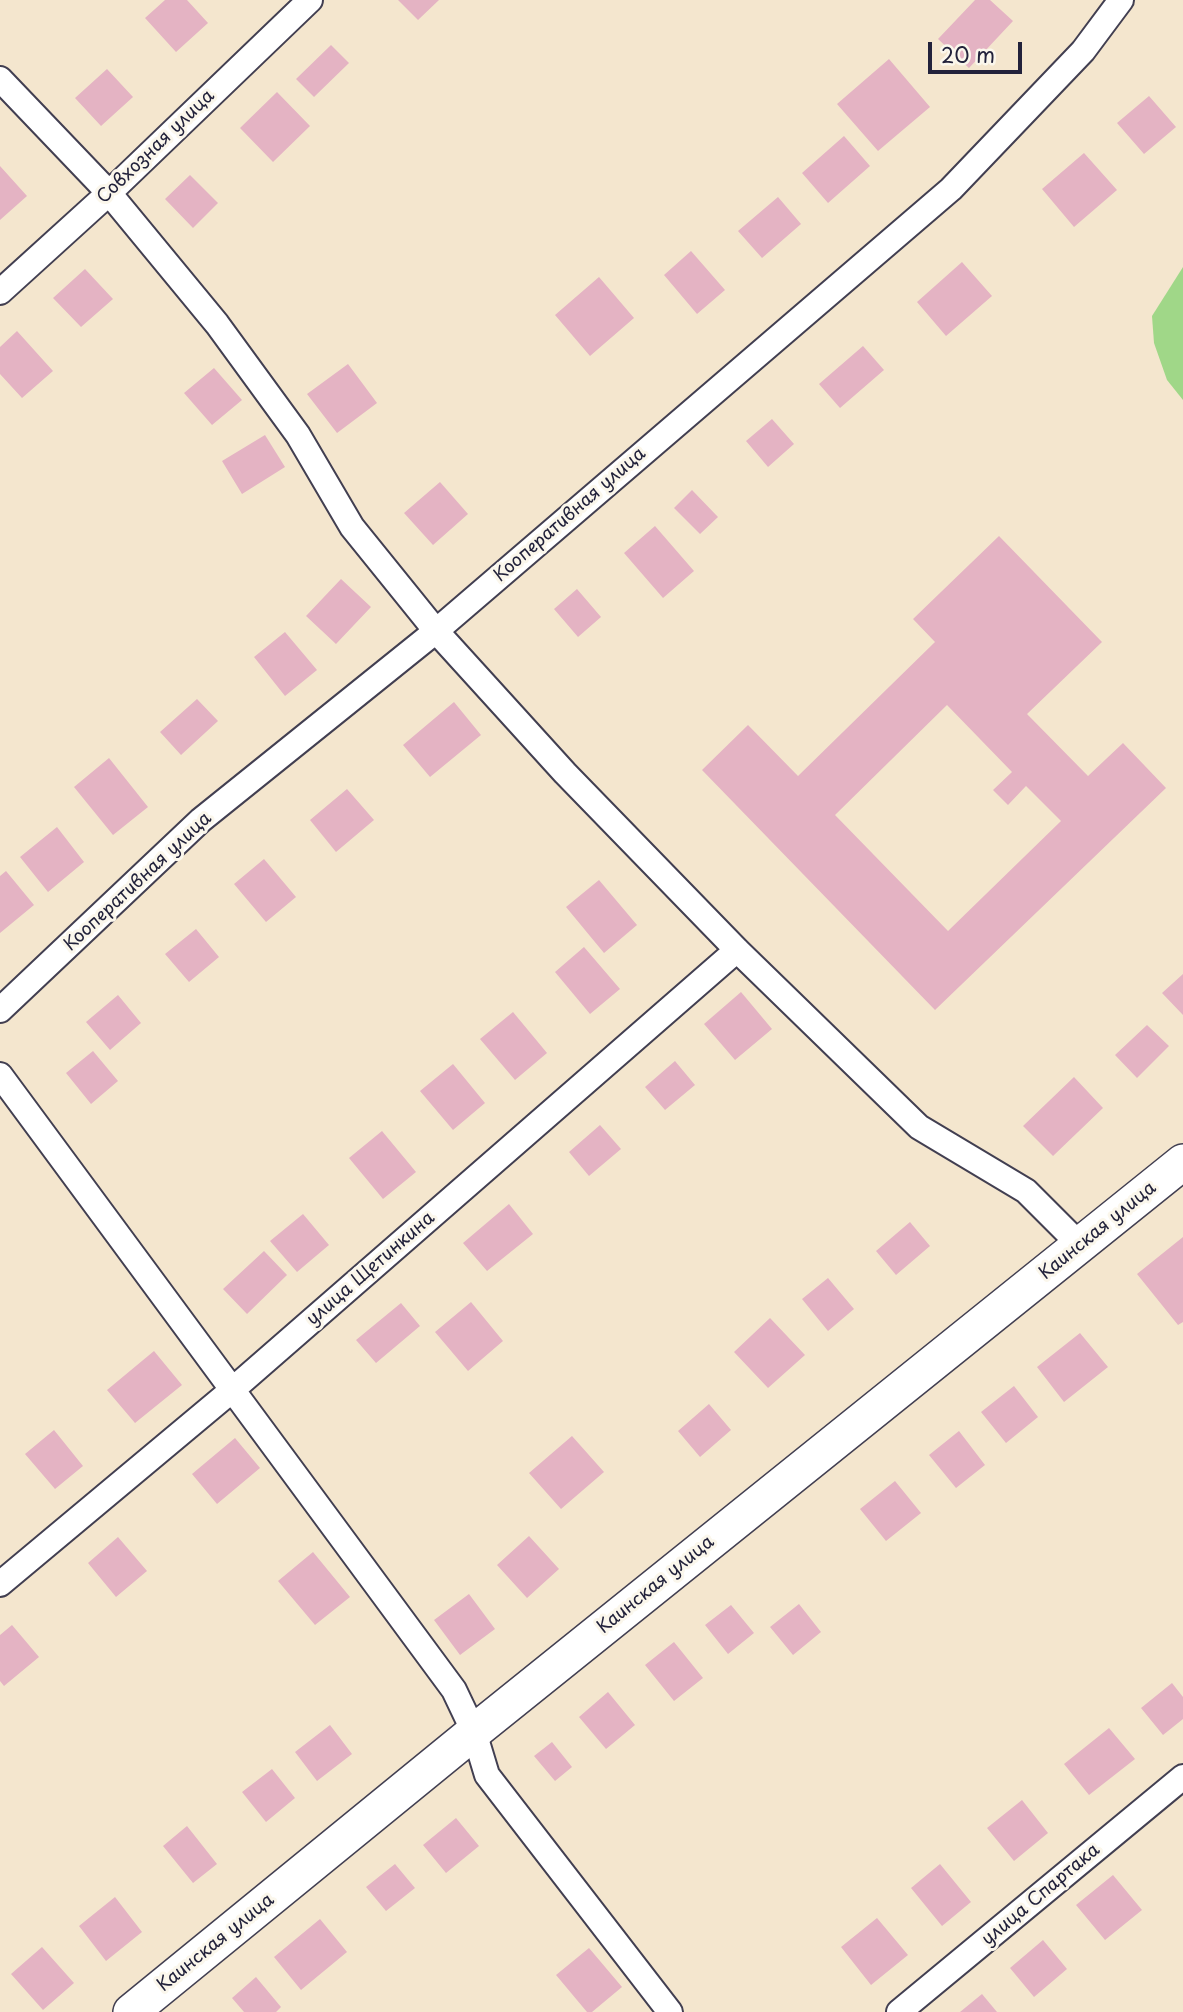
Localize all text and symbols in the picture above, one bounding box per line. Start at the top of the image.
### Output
scale bar [931,28,1026,72]
text: 20 m [941,38,995,70]
street label: Совхозная улица [93,85,219,209]
street label: Кооперативная улица [490,443,650,587]
street label: Кооперативная улица [60,808,216,956]
street label: Каинская улица [1035,1177,1161,1285]
street label: улица Щетинкина [303,1207,439,1331]
street label: Каинская улица [593,1531,719,1639]
street label: улица Спартака [978,1839,1104,1951]
street label: Каинская улица [153,1889,279,1997]

